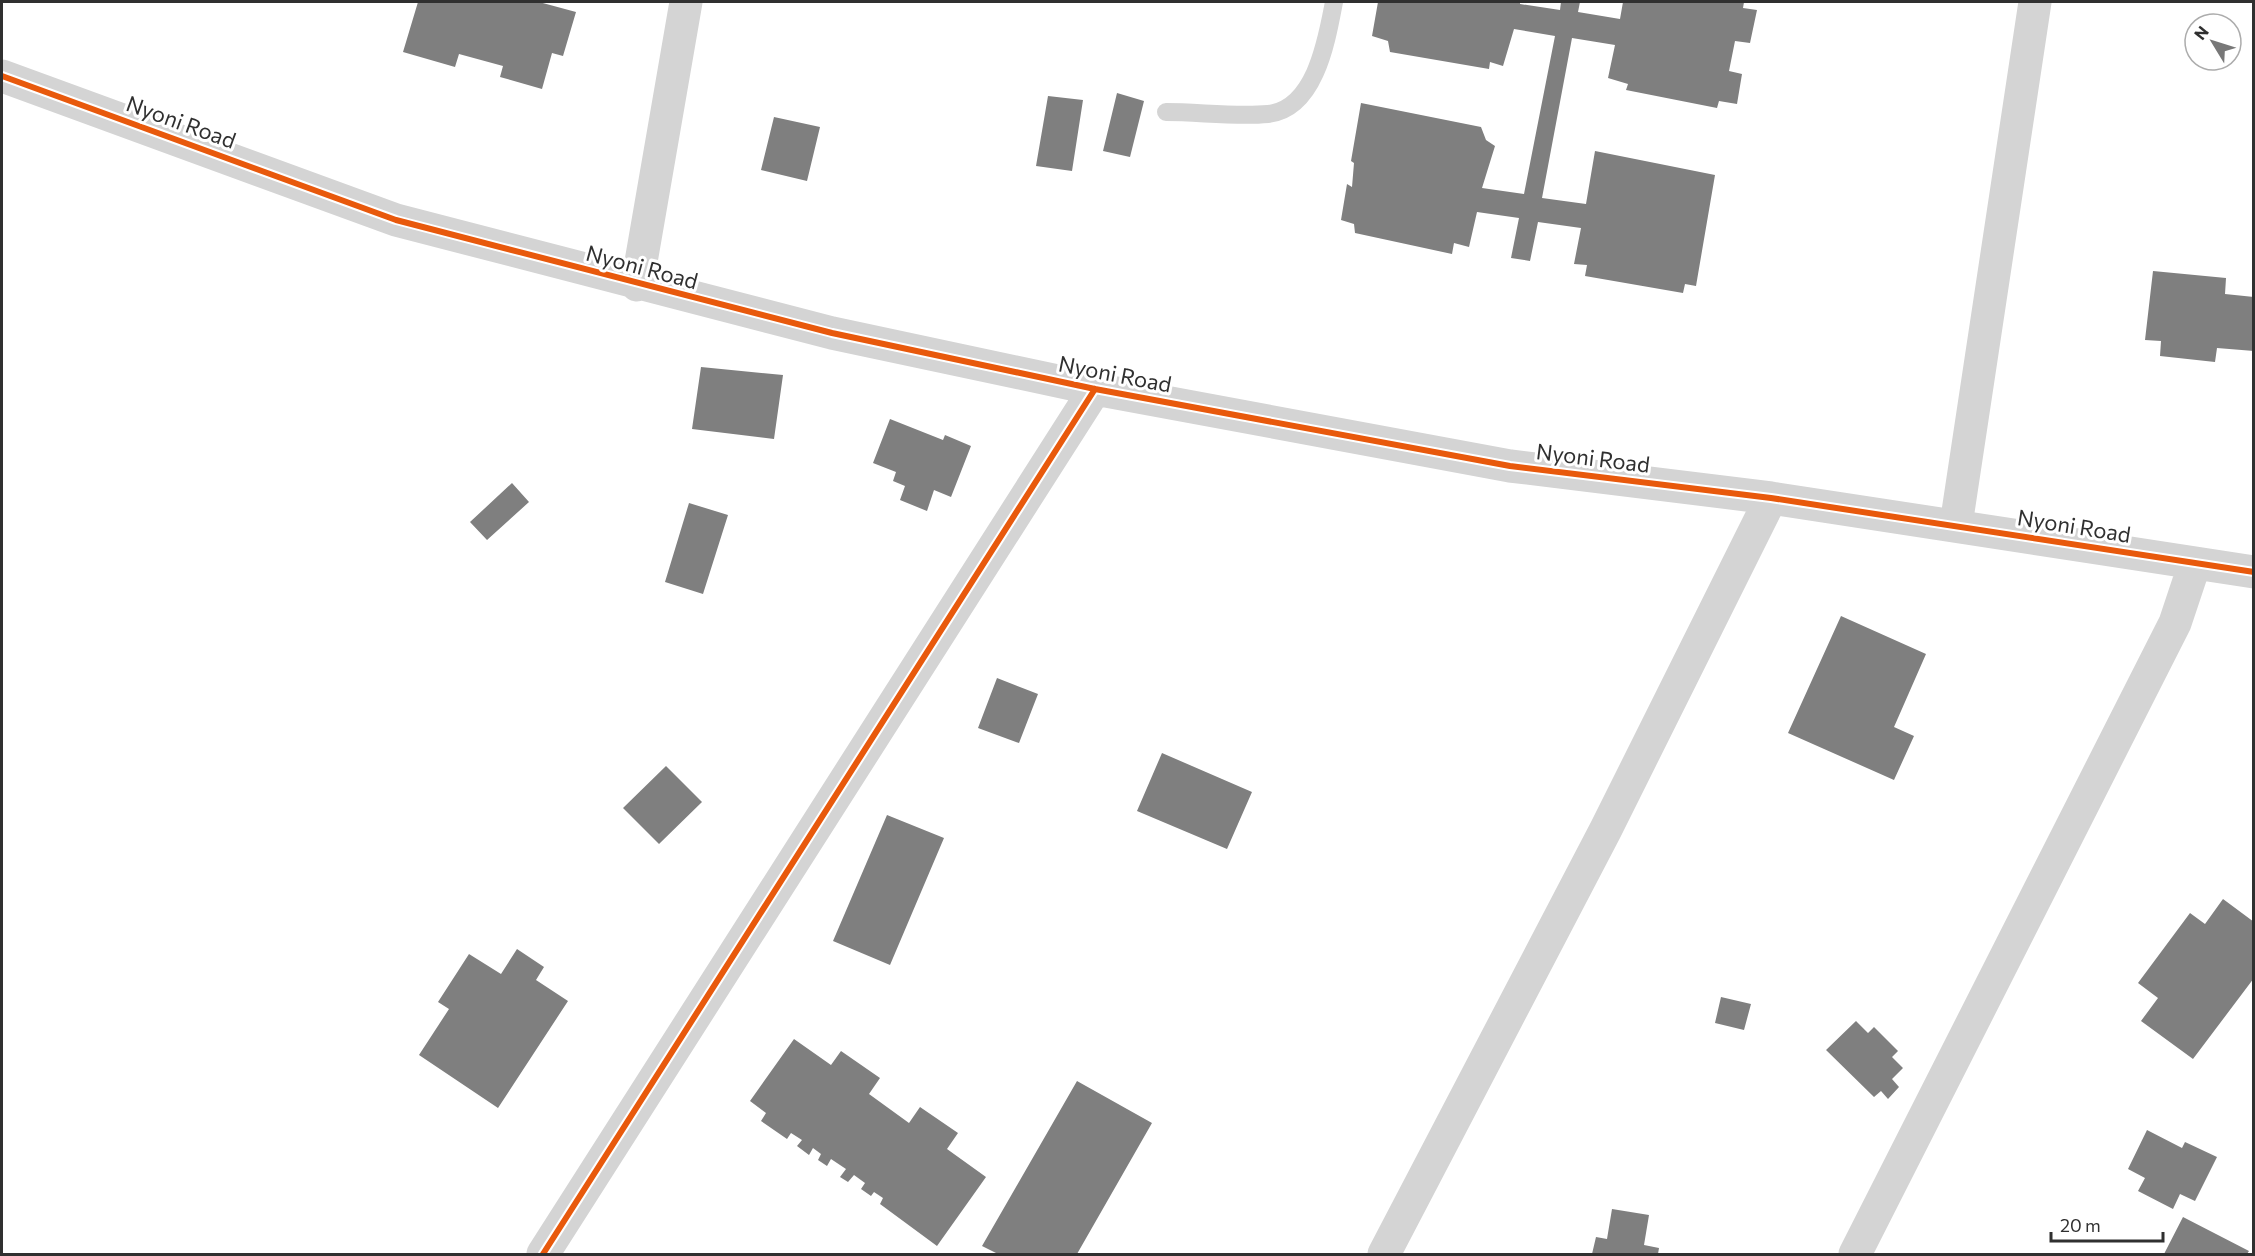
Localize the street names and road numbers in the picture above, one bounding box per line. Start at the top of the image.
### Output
street label: Nyoni Road [123,89,240,154]
street label: Nyoni Road [583,239,701,294]
street label: Nyoni Road [1056,349,1174,398]
street label: Nyoni Road [1535,437,1652,478]
street label: Nyoni Road [2015,503,2133,548]

